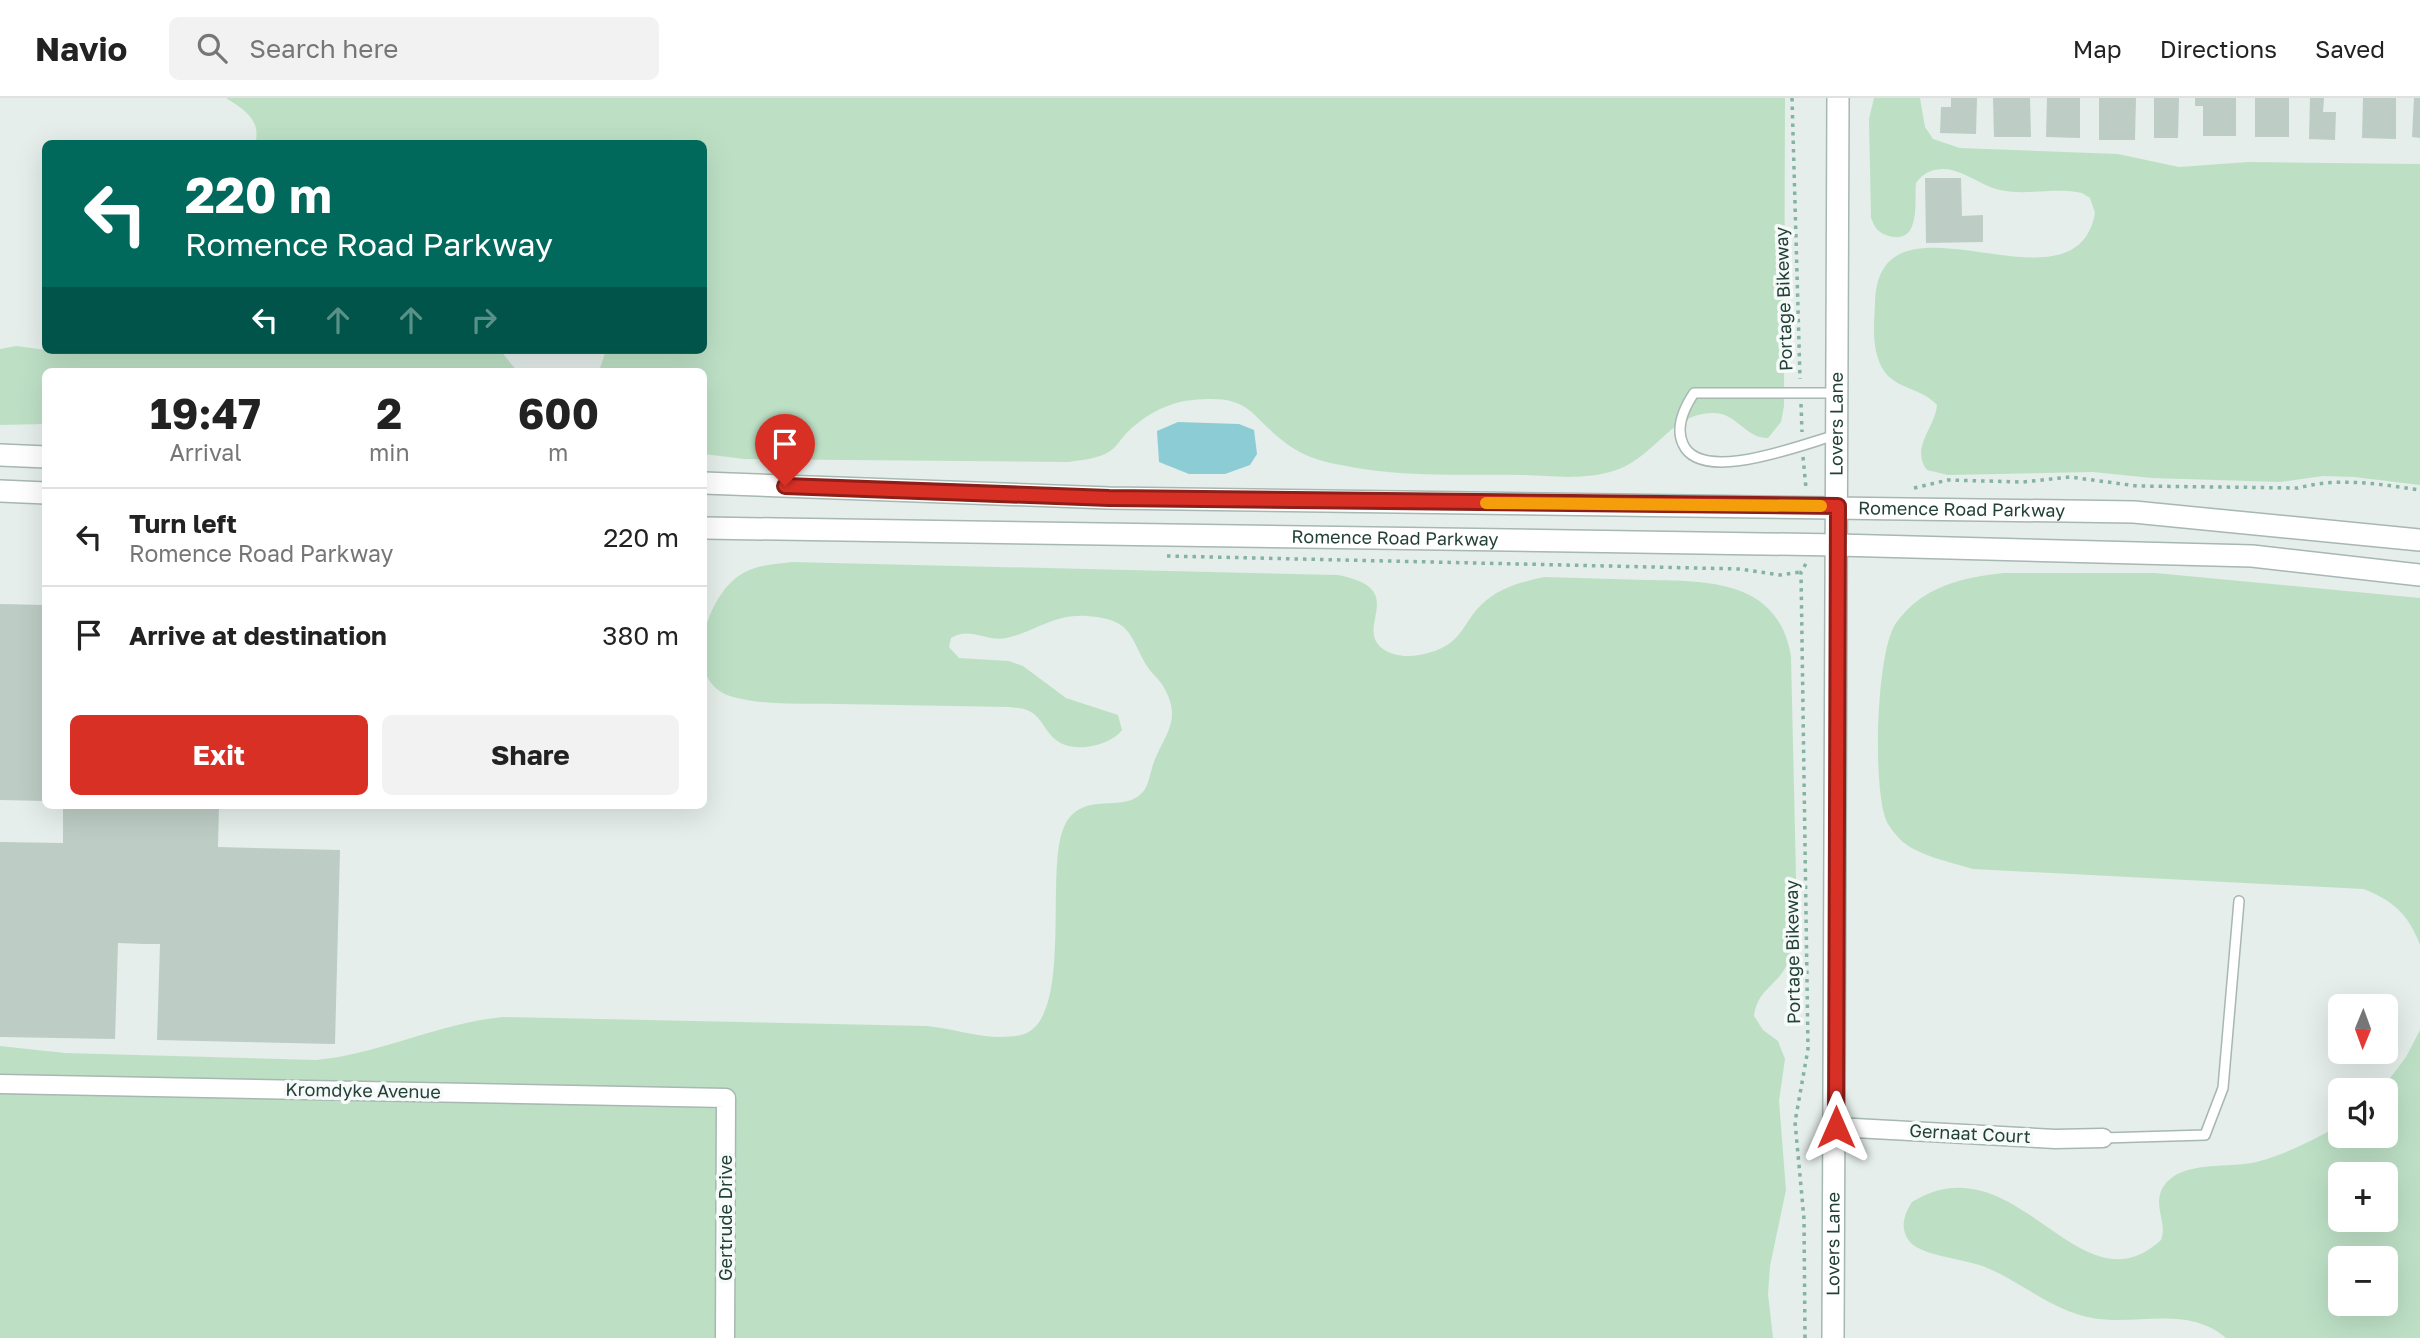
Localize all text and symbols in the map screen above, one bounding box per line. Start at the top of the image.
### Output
search box [169,17,659,80]
text: Navio [35,29,127,68]
icon: search [193,29,231,67]
text: Search here [249,33,398,64]
text: Map [2073,34,2122,63]
text: Directions [2160,34,2277,63]
text: Saved [2315,34,2385,63]
text: 220 m [185,165,332,224]
icon: left [70,168,161,259]
text: Romence Road Parkway [185,225,553,263]
street label: Portage Bikeway [1769,227,1797,371]
icon: left [246,301,284,339]
icon: ahead [319,301,357,339]
icon: ahead [392,301,430,339]
icon: right [465,301,503,339]
street label: Lovers Lane [1824,372,1847,476]
text: 19:47 [150,388,261,438]
text: 2 [376,388,402,438]
text: 600 [518,388,599,438]
pin [755,414,815,486]
icon: arrive [766,425,804,463]
text: Arrival [169,438,242,466]
text: min [369,438,410,466]
text: m [548,438,568,466]
street label: Romence Road Parkway [1858,496,2065,521]
text: Turn left [129,508,237,539]
icon: left [70,518,108,556]
text: 220 m [603,522,679,553]
street label: Romence Road Parkway [1291,525,1499,550]
text: Romence Road Parkway [129,539,393,567]
icon: arrive [70,616,108,654]
text: Arrive at destination [129,620,387,651]
text: 380 m [602,620,679,651]
button: Exit [70,715,368,795]
button: Share [382,715,679,795]
street label: Portage Bikeway [1780,880,1804,1024]
north arrow [2328,994,2398,1064]
map controls [2328,994,2398,1316]
street label: Kromdyke Avenue [285,1078,441,1102]
button: sound [2328,1078,2398,1148]
position arrow [1799,1090,1873,1164]
street label: Gernaat Court [1909,1119,2031,1147]
street label: Gertrude Drive [714,1155,736,1281]
button: + [2328,1162,2398,1232]
street label: Lovers Lane [1821,1192,1844,1296]
button: − [2328,1246,2398,1316]

